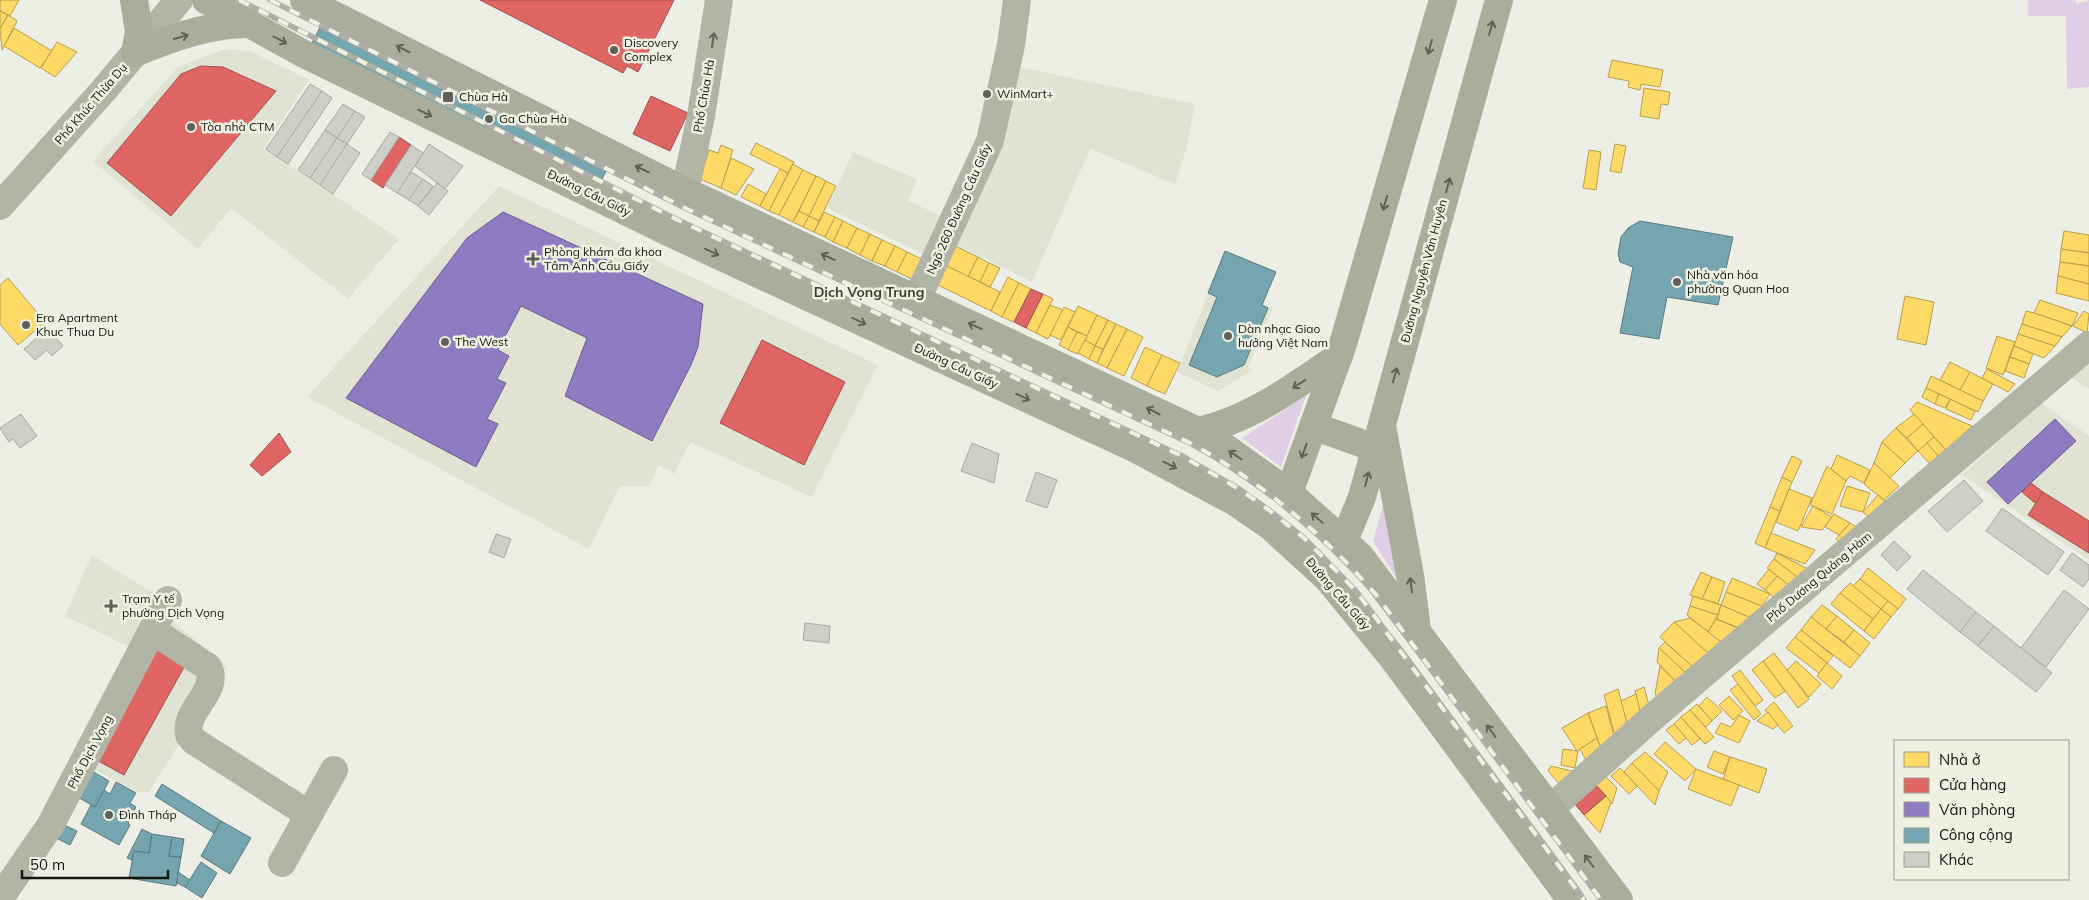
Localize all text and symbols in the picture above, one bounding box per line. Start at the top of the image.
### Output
one-way arrow [1486,21,1496,37]
one-way arrow [173,31,189,41]
one-way arrow [708,32,718,48]
one-way arrow [272,35,287,45]
place label: Discovery Complex [624,35,679,64]
one-way arrow [1425,39,1435,55]
one-way arrow [395,44,410,54]
marker: Discovery Complex [608,44,620,56]
street label: Phố Chùa Hà [690,58,717,134]
street label: Phố Khúc Thừa Dụ [51,60,130,147]
place label: WinMart+ [997,86,1054,101]
marker: WinMart+ [981,88,993,100]
place label: Chùa Hà [459,89,508,104]
marker: Chùa Hà [441,90,455,104]
one-way arrow [417,108,432,118]
place label: Ga Chùa Hà [499,111,567,126]
marker: Ga Chùa Hà [483,113,495,125]
place label: Tòa nhà CTM [201,119,275,134]
marker: Tòa nhà CTM [185,121,197,133]
street label: Ngõ 260 Đường Cầu Giấy [923,140,994,277]
one-way arrow [635,164,650,173]
street label: Đường Cầu Giấy [545,166,634,219]
one-way arrow [1443,177,1453,193]
one-way arrow [1380,195,1390,211]
street label: Đường Nguyễn Văn Huyên [1397,197,1450,344]
place label: Phòng khám đa khoa Tâm Anh Cầu Giấy [544,244,662,273]
one-way arrow [704,248,719,257]
marker: Phòng khám đa khoa Tâm Anh Cầu Giấy [526,252,540,266]
one-way arrow [821,252,836,262]
place label: Nhà văn hóa phường Quan Hoa [1687,267,1789,296]
marker: Nhà văn hóa phường Quan Hoa [1671,276,1683,288]
district label: Dịch Vọng Trung [814,283,924,301]
place label: Era Apartment Khuc Thua Du [36,310,118,339]
one-way arrow [851,317,866,327]
marker: Era Apartment Khuc Thua Du [20,319,32,331]
one-way arrow [968,321,983,331]
place label: Dàn nhạc Giao hưởng Việt Nam [1238,321,1328,350]
marker: Dàn nhạc Giao hưởng Việt Nam [1222,330,1234,342]
place label: The West [455,334,508,349]
marker: The West [439,336,451,348]
street label: Đường Cầu Giấy [912,340,1001,392]
one-way arrow [1391,368,1400,384]
one-way arrow [1292,379,1306,389]
one-way arrow [1015,392,1030,402]
one-way arrow [1146,406,1161,415]
one-way arrow [1299,443,1308,458]
one-way arrow [1228,450,1242,460]
one-way arrow [1162,461,1177,470]
one-way arrow [1363,471,1372,487]
one-way arrow [1311,512,1324,523]
street label: Phố Dương Quảng Hàm [1763,528,1874,625]
street label: Đường Cầu Giấy [1303,554,1374,633]
one-way arrow [1406,577,1416,593]
place label: Trạm Y tế phường Dịch Vọng [122,591,224,620]
marker: Trạm Y tế phường Dịch Vọng [104,599,118,613]
street label: Phố Dịch Vọng [64,712,115,791]
one-way arrow [1486,725,1497,738]
legend [1894,740,2069,880]
text: Nhà ở [1939,750,1980,769]
text: Cửa hàng [1939,775,2006,794]
text: Văn phòng [1939,800,2015,819]
place label: Đình Tháp [119,807,177,822]
marker: Đình Tháp [103,809,115,821]
text: Công cộng [1939,825,2013,844]
scale bar [22,848,169,880]
text: Khác [1939,850,1974,869]
text: 50 m [30,855,65,874]
one-way arrow [1584,855,1595,868]

